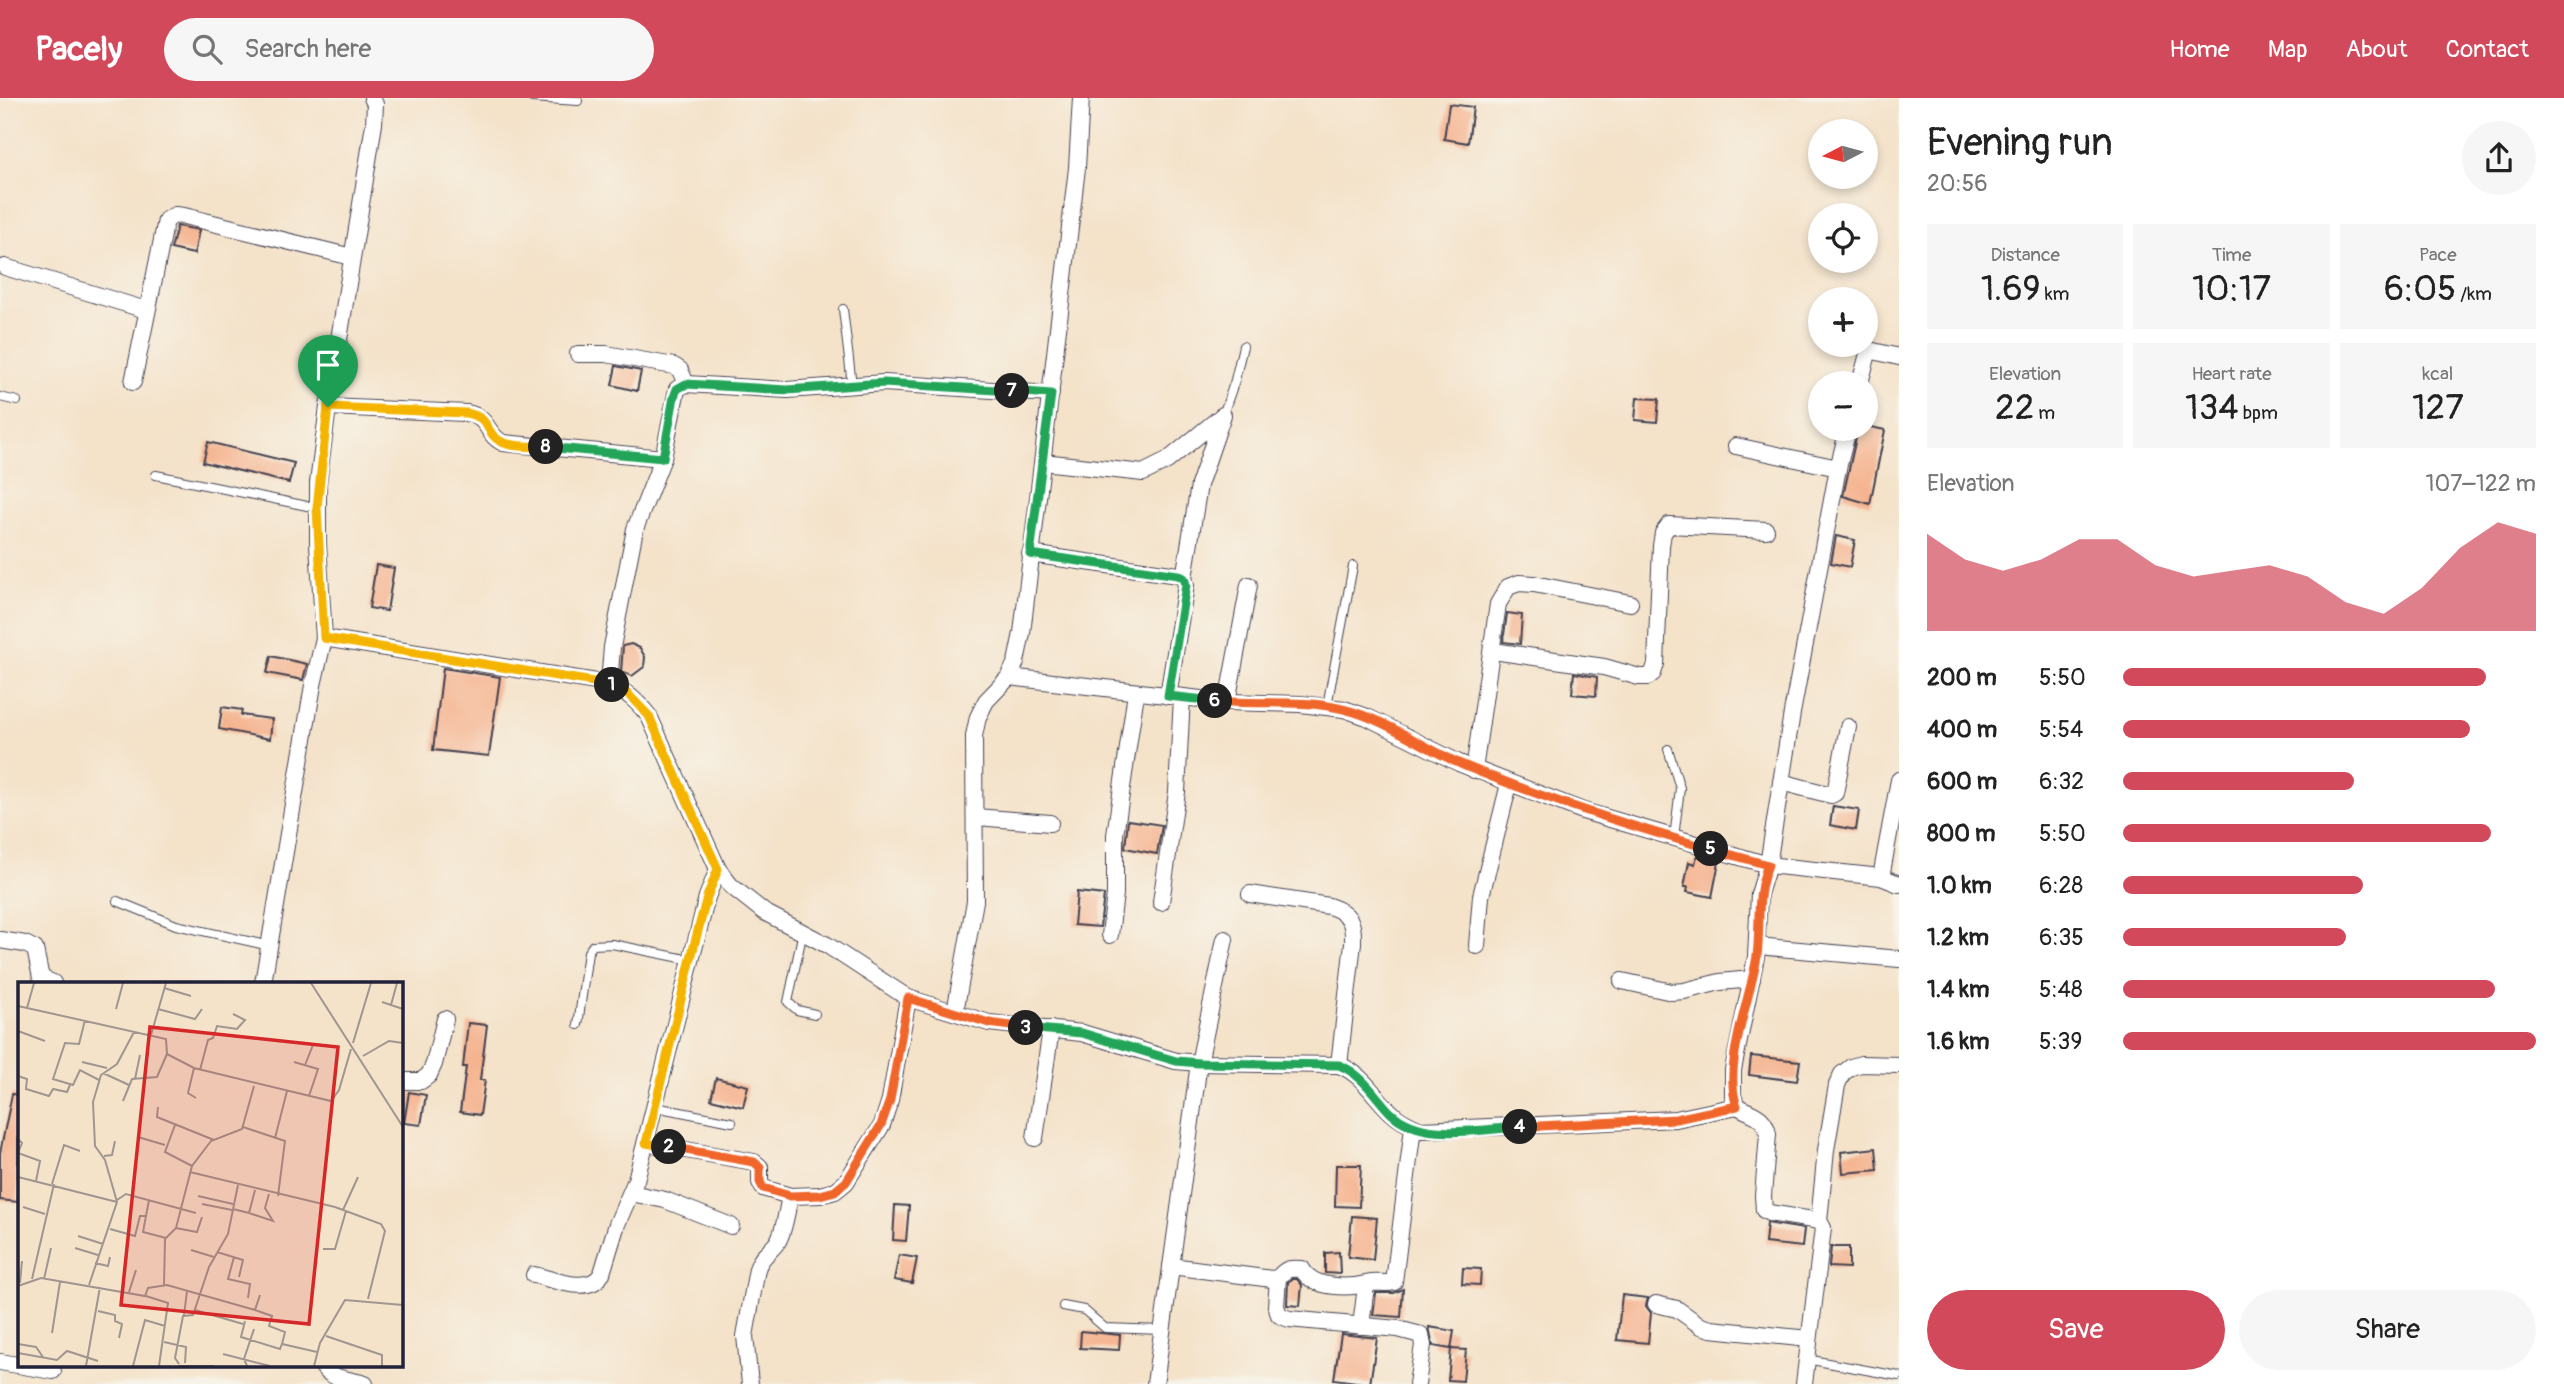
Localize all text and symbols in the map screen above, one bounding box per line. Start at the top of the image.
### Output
search box [164,18,654,81]
text: Pacely [35,29,122,70]
icon: search [188,30,226,68]
text: Search here [244,33,371,65]
text: Home [2169,35,2230,64]
text: Map [2268,35,2308,64]
text: About [2346,35,2408,64]
text: Contact [2446,35,2529,64]
north arrow [1808,119,1878,189]
map controls [1808,119,1878,441]
text: Evening run [1927,119,2113,167]
button: share [2462,121,2536,195]
text: 20:56 [1927,169,1988,198]
button: locate [1808,203,1878,273]
text: Distance [1990,243,2060,267]
text: Time [2212,243,2251,267]
text: Pace [2419,243,2457,267]
text: 1.69 [1981,267,2041,311]
text: 10:17 [2192,267,2271,311]
text: 6:05 [2384,267,2456,311]
text: km [2041,282,2070,306]
text: /km [2456,282,2492,306]
button: + [1808,287,1878,357]
pin [298,335,358,407]
icon: arrive [309,346,347,384]
text: Elevation [1989,362,2061,386]
text: Heart rate [2191,362,2272,386]
text: kcal [2422,362,2453,386]
button: − [1808,371,1878,441]
pin: 7 [995,374,1030,408]
text: 7 [1006,378,1017,402]
text: 22 [1995,386,2034,430]
text: 134 [2185,386,2239,430]
text: 127 [2412,386,2464,430]
text: m [2034,401,2055,425]
text: bpm [2239,401,2278,425]
pin: 8 [528,430,564,464]
text: 8 [541,434,550,458]
text: Elevation [1927,469,2015,498]
text: 107–122 m [2425,469,2536,498]
text: 200 m [1927,663,1997,692]
text: 5:50 [2039,663,2086,692]
pin: 1 [594,668,630,702]
text: 1 [608,672,615,696]
pin: 6 [1198,684,1232,718]
text: 6 [1209,688,1220,712]
text: 400 m [1927,715,1997,744]
text: 5:54 [2039,715,2083,744]
text: 600 m [1927,767,1997,796]
text: 6:32 [2039,767,2084,796]
text: 800 m [1927,819,1995,848]
text: 5:50 [2039,819,2086,848]
pin: 5 [1694,832,1728,866]
text: 5 [1705,836,1716,860]
text: 1.0 km [1927,871,1992,900]
text: 6:28 [2039,871,2083,900]
text: 1.2 km [1927,923,1989,952]
text: 6:35 [2039,923,2084,952]
text: 1.4 km [1927,975,1989,1004]
text: 5:48 [2039,975,2083,1004]
inset map [18,982,402,1366]
pin: 3 [1009,1010,1044,1046]
text: 3 [1020,1015,1031,1039]
text: 1.6 km [1927,1027,1989,1056]
text: 5:39 [2039,1027,2082,1056]
pin: 4 [1502,1110,1538,1144]
text: 4 [1514,1114,1525,1138]
pin: 2 [652,1130,686,1164]
text: 2 [663,1134,674,1158]
button: Save [1927,1290,2225,1370]
button: Share [2239,1290,2536,1370]

